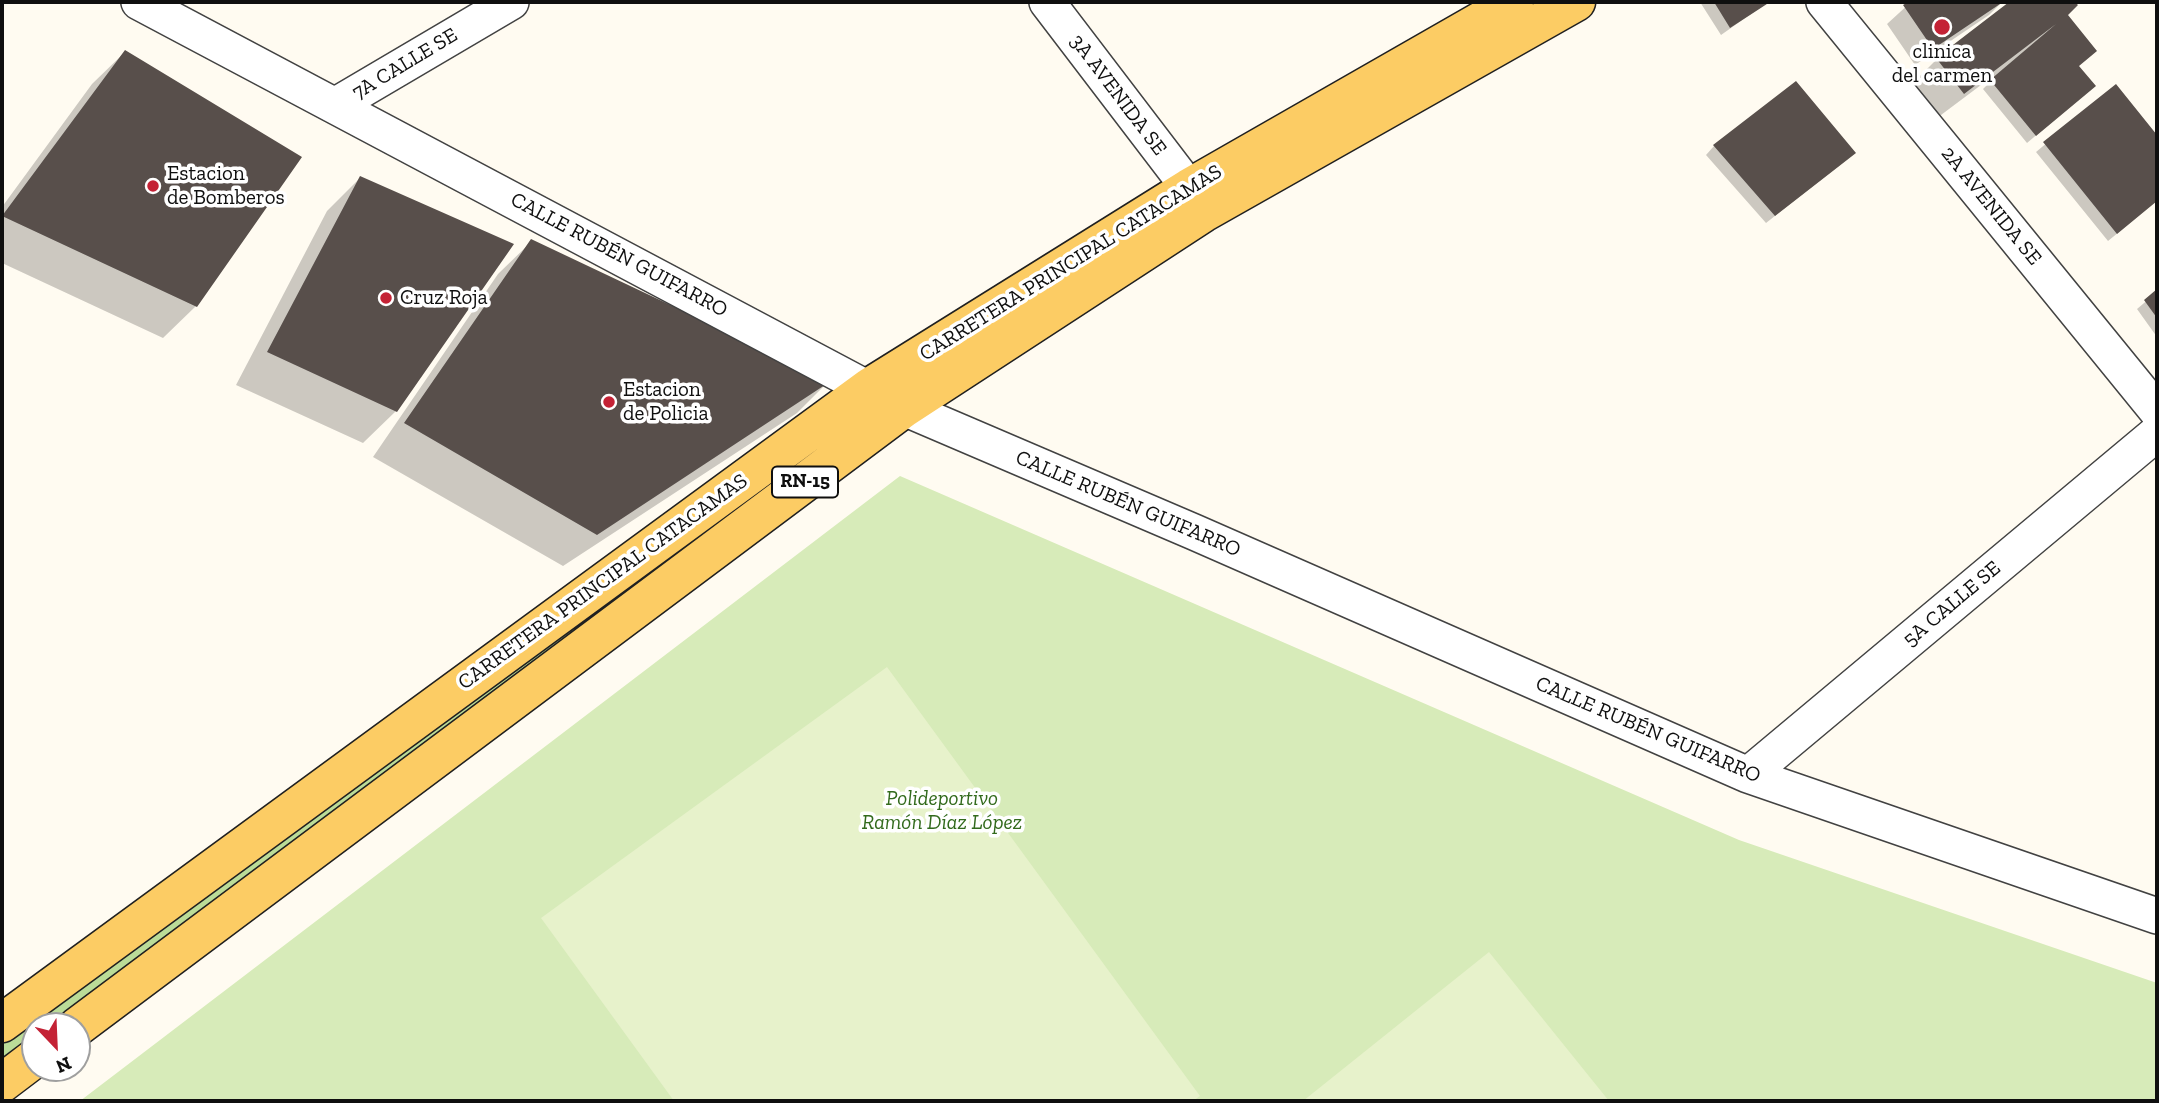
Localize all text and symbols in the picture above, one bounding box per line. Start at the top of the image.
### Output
marker: clinica del carmen [1932,17,1952,37]
street label: 7A CALLE SE [348,23,462,105]
street label: 3A AVENIDA SE [1064,29,1172,161]
place label: clinica del carmen [1892,39,1992,89]
street label: 2A AVENIDA SE [1935,141,2047,271]
street label: CARRETERA PRINCIPAL CATACAMAS [915,159,1227,367]
place label: Estacion de Bomberos [167,161,285,211]
marker: Estacion de Bomberos [145,178,161,194]
street label: CALLE RUBÉN GUIFARRO [506,187,732,323]
place label: Cruz Roja [400,285,488,311]
marker: Cruz Roja [378,290,394,306]
place label: Estacion de Policia [623,377,709,427]
marker: Estacion de Policia [601,394,617,410]
street label: CALLE RUBÉN GUIFARRO [1012,445,1244,563]
road number: RN-15 [772,467,838,498]
street label: CARRETERA PRINCIPAL CATACAMAS [453,468,753,696]
street label: 5A CALLE SE [1898,556,2006,652]
street label: CALLE RUBÉN GUIFARRO [1532,671,1764,789]
park label: Polideportivo Ramón Díaz López [862,786,1022,836]
north arrow [21,1012,91,1082]
text: N [52,1052,75,1078]

